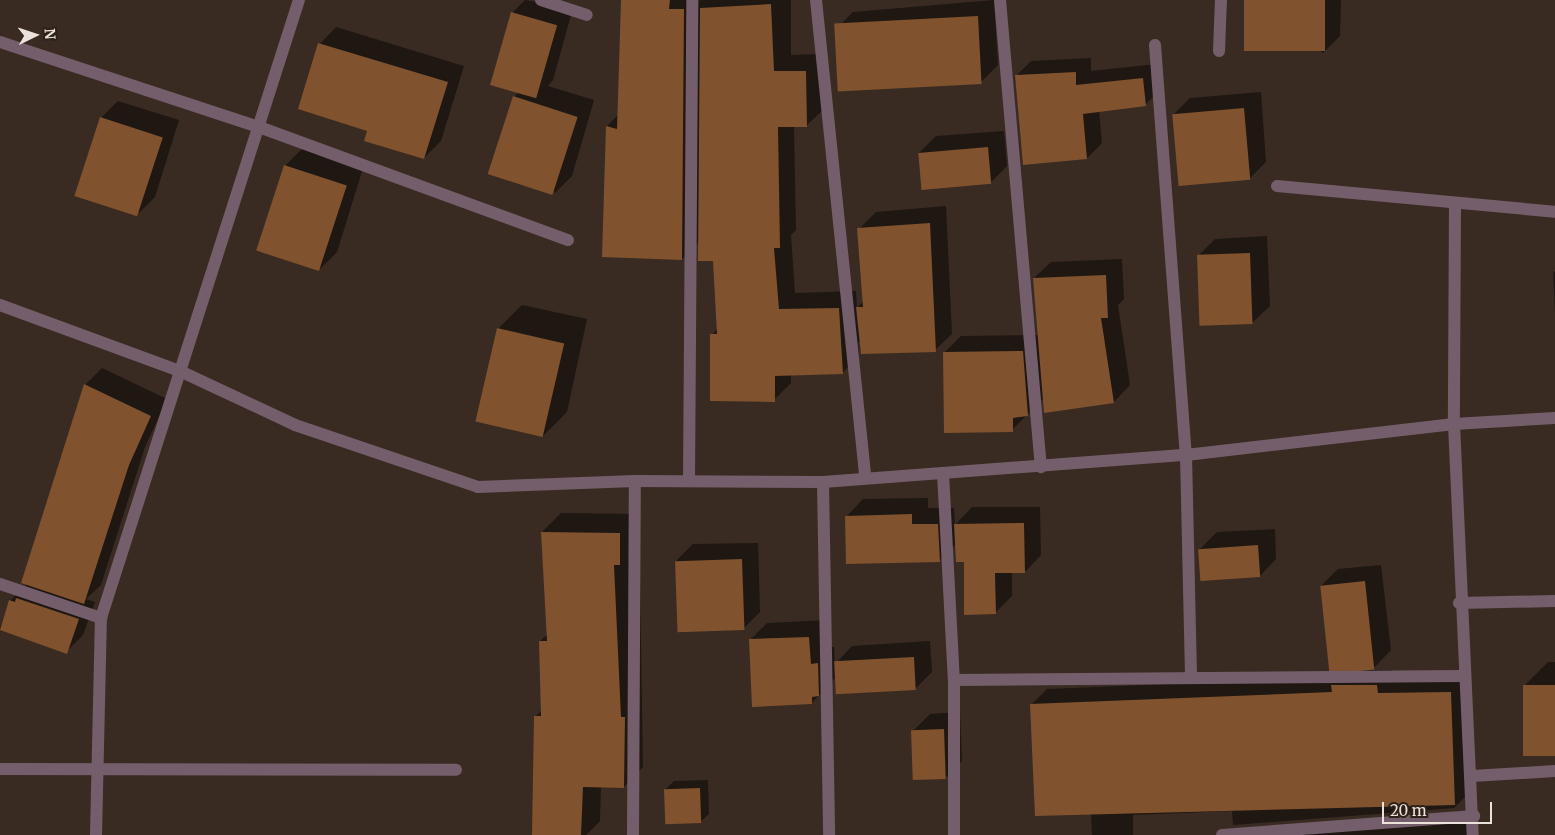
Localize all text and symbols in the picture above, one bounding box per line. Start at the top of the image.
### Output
north arrow [10,10,60,60]
text: N [41,28,59,40]
scale bar [1385,792,1495,824]
text: 20 m [1390,801,1427,820]

